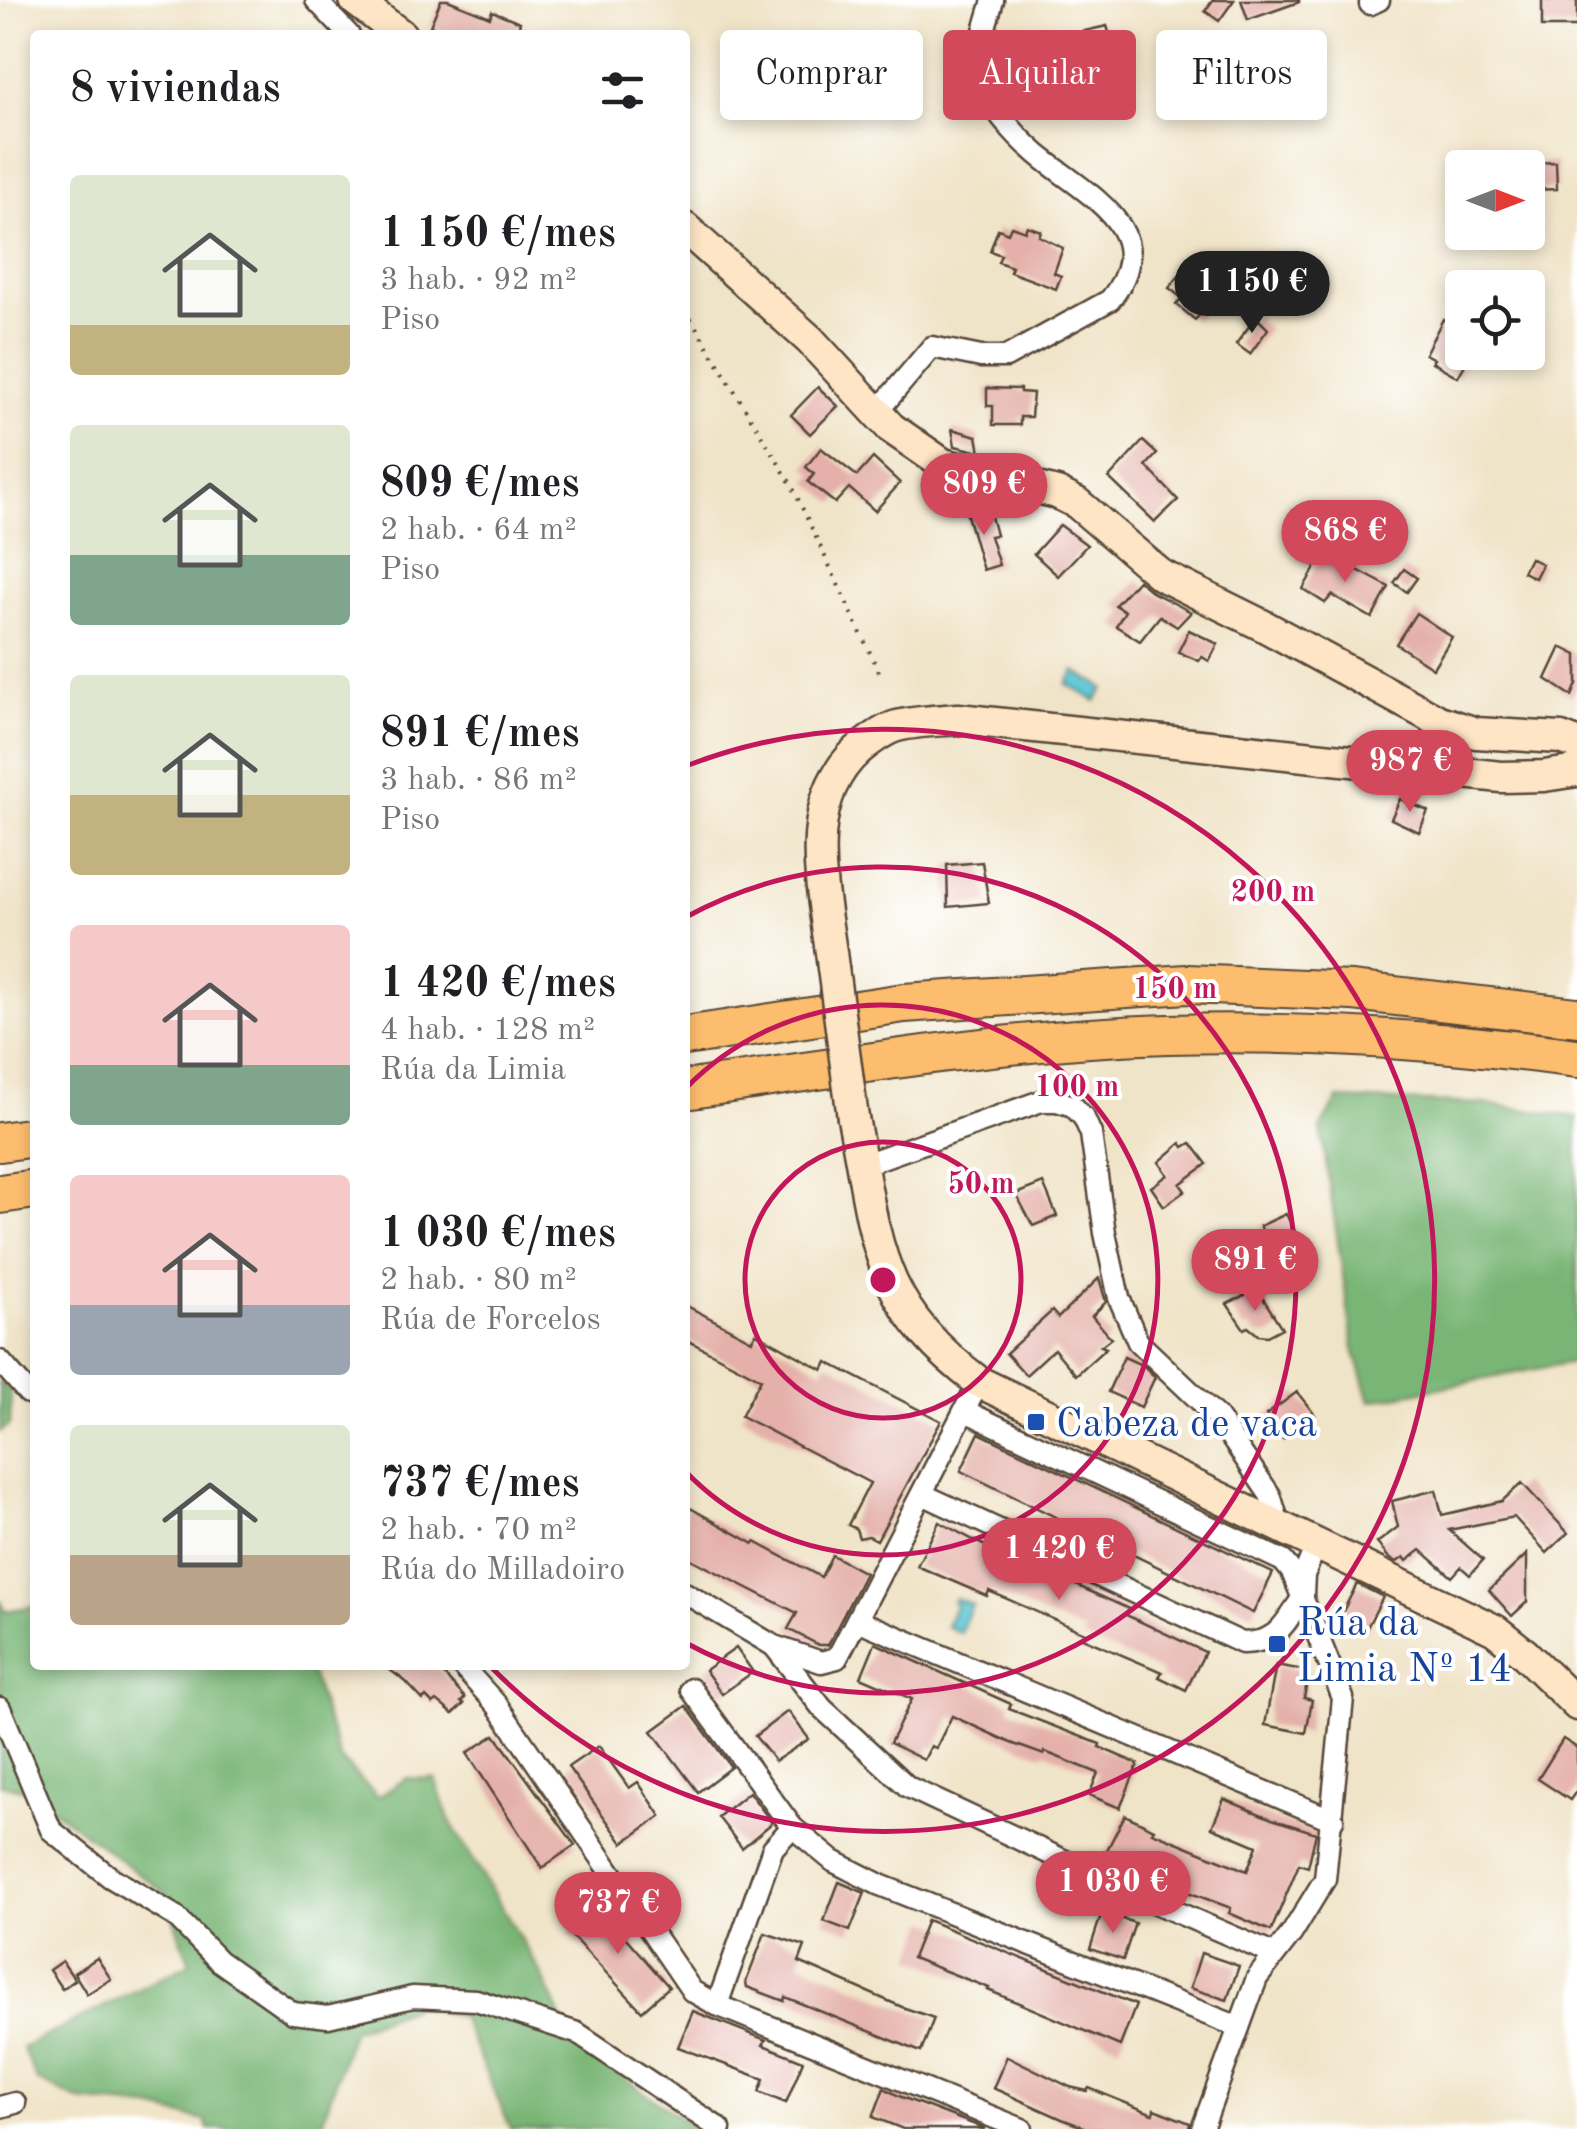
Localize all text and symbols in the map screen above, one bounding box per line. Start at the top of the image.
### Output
chip: Comprar [720,30,923,120]
chip: Alquilar [943,30,1136,120]
chip: Filtros [1156,30,1327,120]
icon: filters [595,63,650,118]
text: 8 viviendas [70,69,281,111]
north arrow [1445,150,1545,250]
map controls [1445,150,1545,370]
text: 1 150 €/mes [380,214,616,256]
icon: home [150,215,270,335]
pin: 1 150 € [1160,251,1344,336]
text: 3 hab. · 92 m² [380,265,577,297]
text: 1 150 € [1197,267,1307,299]
button: locate [1445,270,1545,370]
text: Piso [380,305,440,337]
pin: 809 € [914,453,1054,538]
text: 809 €/mes [380,464,580,506]
icon: home [150,465,270,585]
text: 809 € [942,469,1026,501]
pin: 868 € [1275,500,1415,585]
text: 2 hab. · 64 m² [380,515,577,547]
text: 868 € [1303,516,1387,548]
text: Piso [380,555,440,587]
text: 891 €/mes [380,714,580,756]
icon: home [150,715,270,835]
pin: 987 € [1340,730,1480,815]
text: 987 € [1368,746,1452,778]
text: 3 hab. · 86 m² [380,765,577,797]
text: Piso [380,805,440,837]
text: 200 m [1231,878,1315,908]
text: 1 420 €/mes [380,964,616,1006]
icon: home [150,965,270,1085]
text: 150 m [1133,975,1217,1005]
text: 4 hab. · 128 m² [380,1015,595,1047]
text: Rúa da Limia [380,1055,566,1087]
text: 100 m [1035,1073,1119,1103]
text: 50 m [947,1170,1015,1200]
text: 1 030 €/mes [380,1214,616,1256]
icon: home [150,1215,270,1335]
pin: 891 € [1185,1229,1325,1314]
text: 891 € [1213,1245,1297,1277]
centre of rings [865,1262,901,1298]
text: 2 hab. · 80 m² [380,1265,577,1297]
text: Rúa de Forcelos [380,1305,601,1337]
place label: Cabeza de vaca [1056,1406,1318,1446]
marker: Cabeza de vaca [1025,1411,1047,1433]
text: 737 €/mes [380,1464,580,1506]
icon: home [150,1465,270,1585]
text: 2 hab. · 70 m² [380,1515,577,1547]
pin: 1 420 € [967,1518,1151,1603]
text: 1 420 € [1004,1534,1114,1566]
text: Rúa do Milladoiro [380,1555,625,1587]
place label: Rúa da Limia Nº 14 [1297,1605,1512,1691]
marker: Rúa da Limia Nº 14 [1266,1633,1288,1655]
pin: 1 030 € [1021,1851,1205,1936]
text: 1 030 € [1058,1867,1168,1899]
pin: 737 € [548,1872,688,1957]
text: 737 € [576,1888,660,1920]

